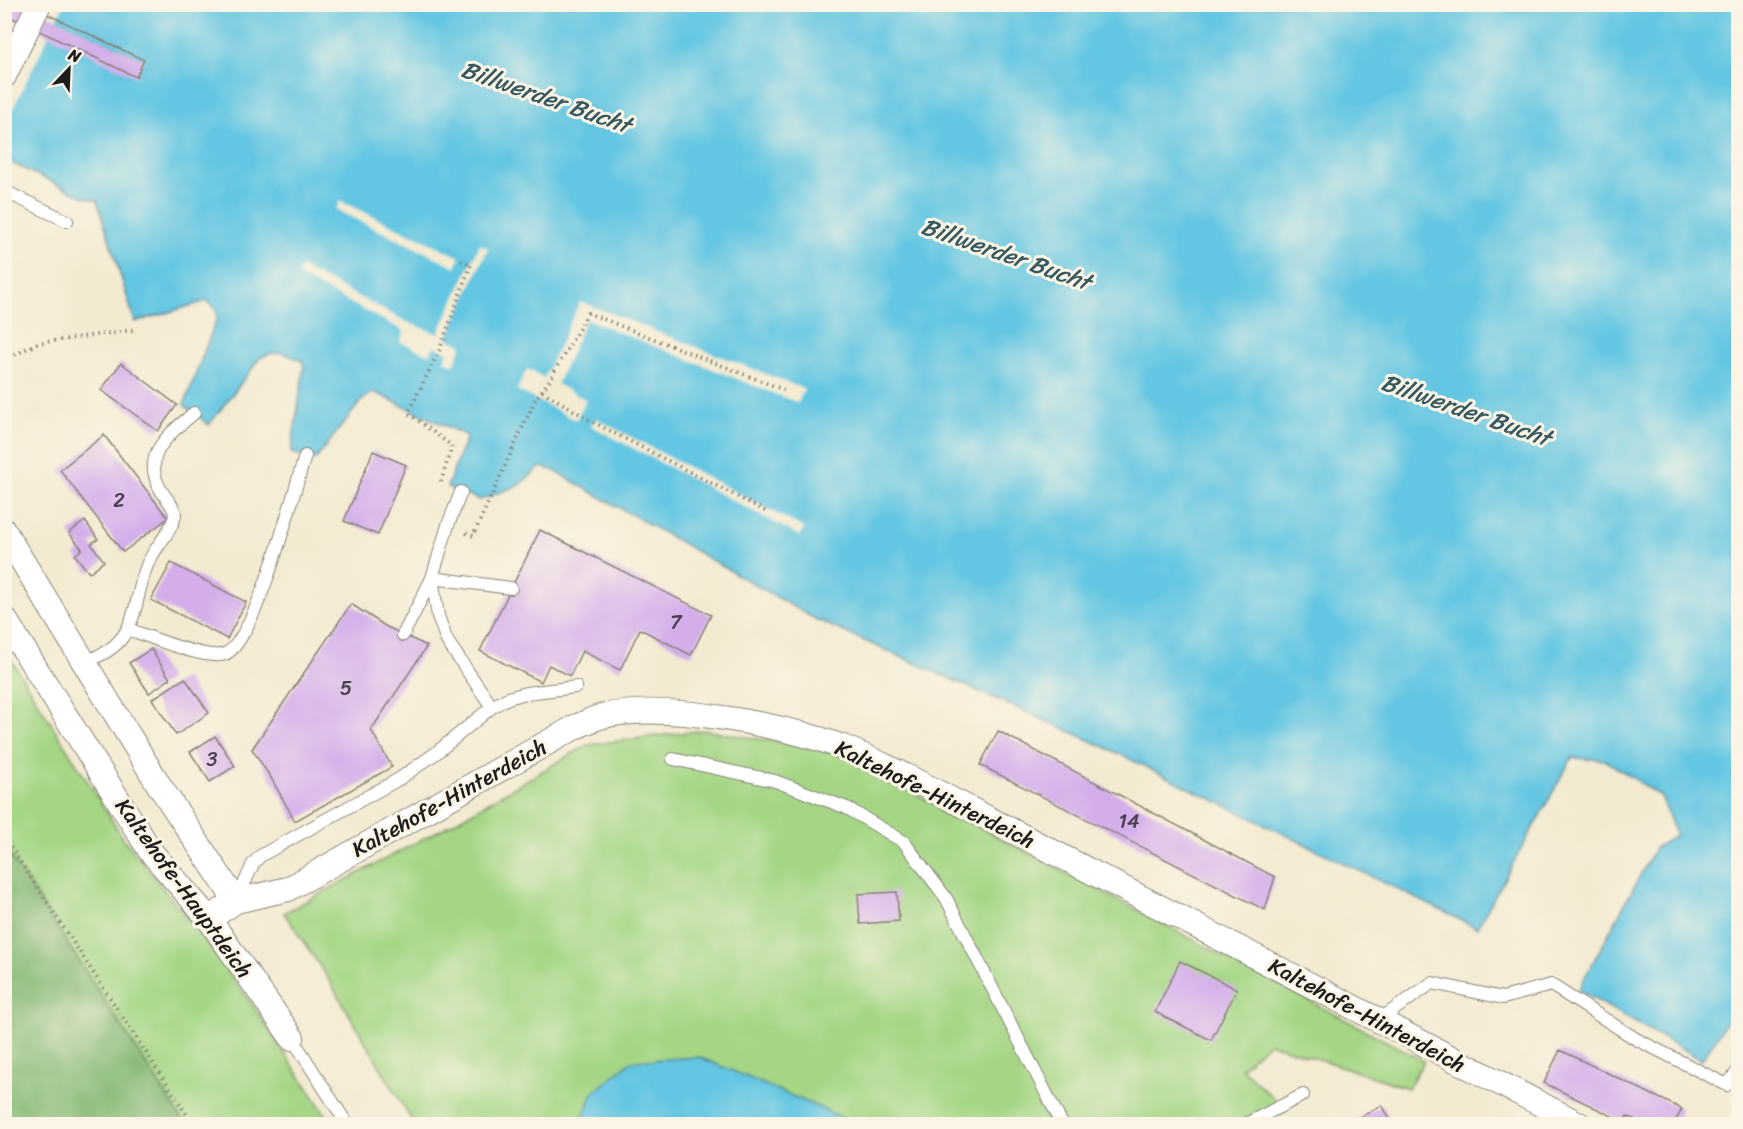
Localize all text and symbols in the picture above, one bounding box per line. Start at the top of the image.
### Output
north arrow [39,39,99,99]
text: N [63,40,86,72]
water label: Billwerder Bucht [456,48,640,147]
water label: Billwerder Bucht [916,205,1100,304]
water label: Billwerder Bucht [1376,361,1560,460]
house number: 2 [113,483,125,518]
house number: 7 [670,605,683,640]
house number: 5 [340,671,352,706]
street label: Kaltehofe-Hinterdeich [344,728,554,868]
street label: Kaltehofe-Hinterdeich [828,729,1042,859]
house number: 3 [207,742,218,777]
street label: Kaltehofe-Hauptdeich [105,789,263,987]
house number: 14 [1118,804,1140,839]
street label: Kaltehofe-Hinterdeich [1261,946,1473,1084]

